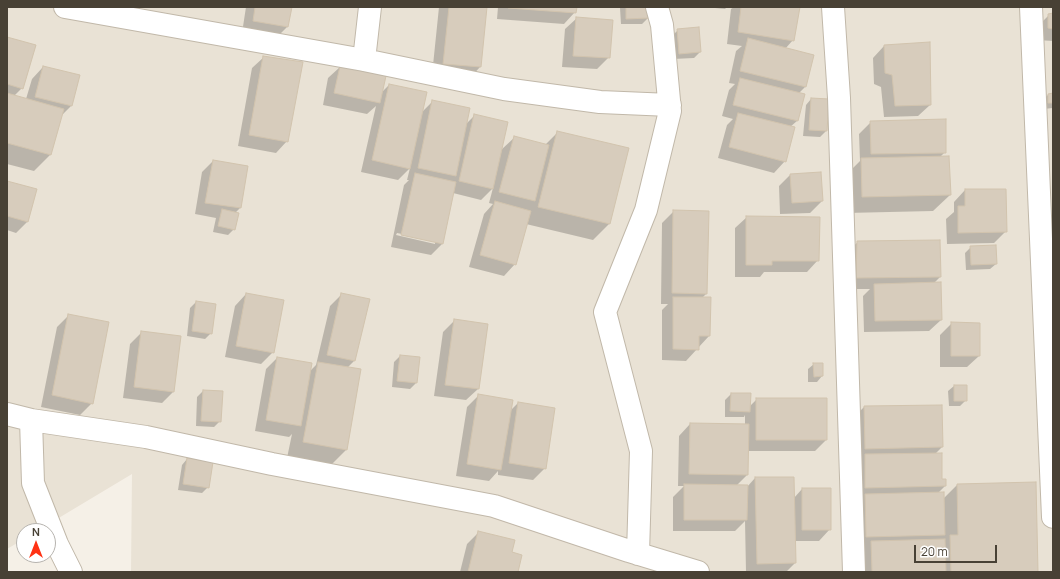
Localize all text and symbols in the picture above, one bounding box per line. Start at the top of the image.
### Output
north arrow [16,523,56,563]
text: N [32,524,40,539]
scale bar [916,537,999,563]
text: 20 m [921,543,948,560]

